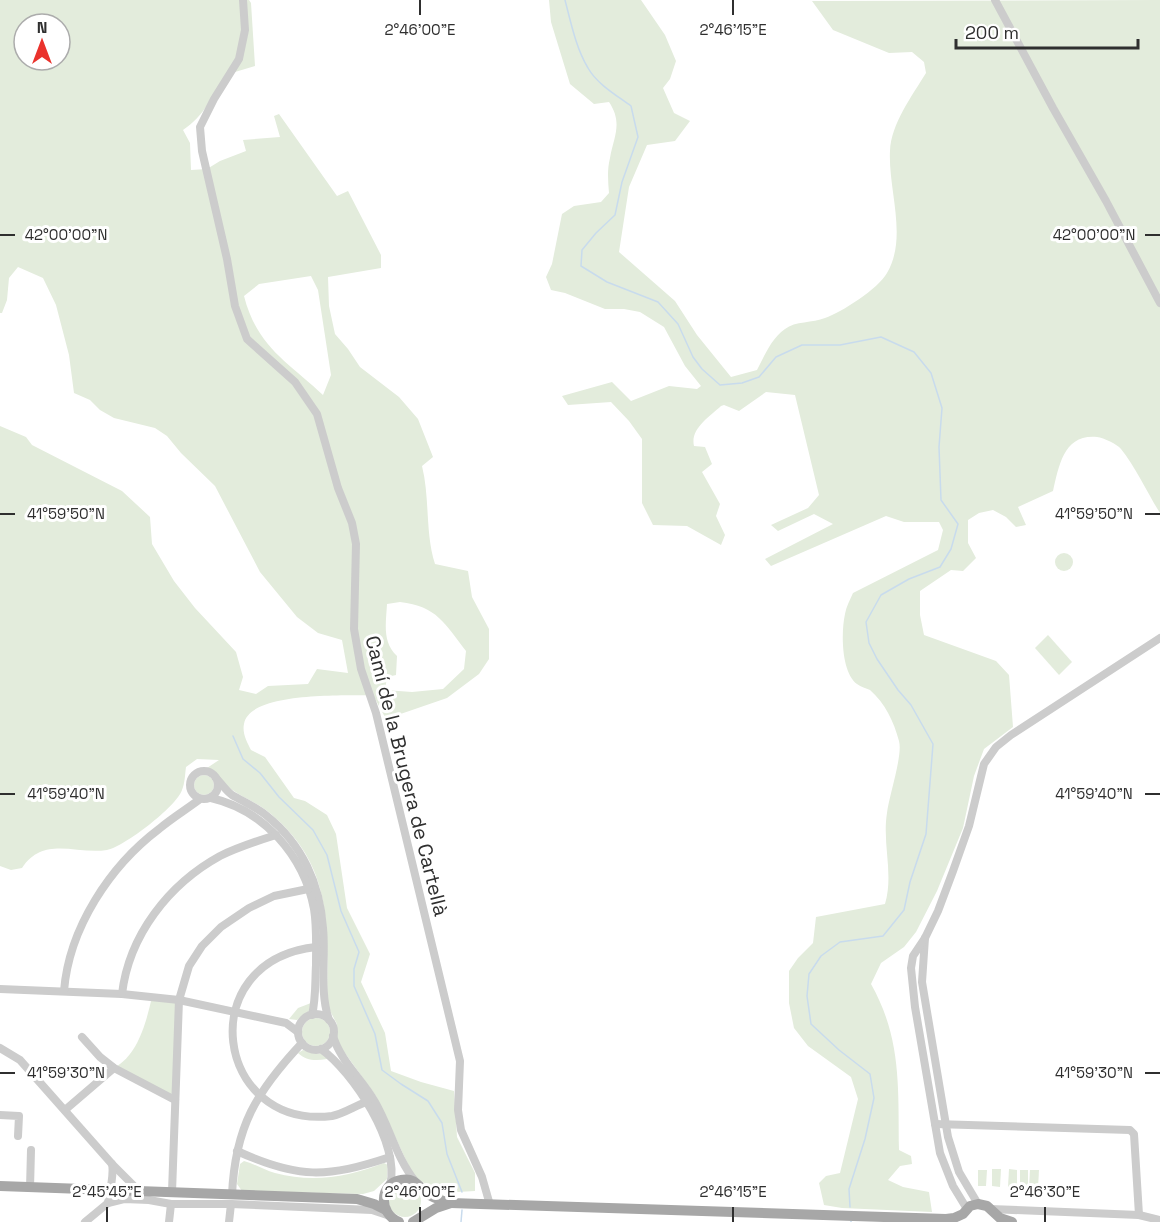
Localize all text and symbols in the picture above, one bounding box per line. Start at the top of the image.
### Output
north arrow [12,12,72,72]
scale bar [956,12,1138,50]
text: N [37,17,47,38]
text: 2°46'00"E [384,20,456,39]
text: 2°46'15"E [699,20,767,39]
text: 200 m [965,21,1019,44]
text: 42°00'00"N [25,225,107,244]
text: 42°00'00"N [1053,225,1135,244]
text: 41°59'50"N [27,504,105,523]
text: 41°59'50"N [1055,504,1133,523]
street label: Camí de la Brugera de Cartellà [360,633,454,919]
text: 41°59'40"N [27,784,105,803]
text: 41°59'40"N [1055,784,1133,803]
text: 41°59'30"N [27,1063,105,1082]
text: 41°59'30"N [1055,1063,1133,1082]
text: 2°45'45"E [72,1182,142,1201]
text: 2°46'00"E [384,1182,456,1201]
text: 2°46'15"E [699,1182,767,1201]
text: 2°46'30"E [1010,1182,1080,1201]

